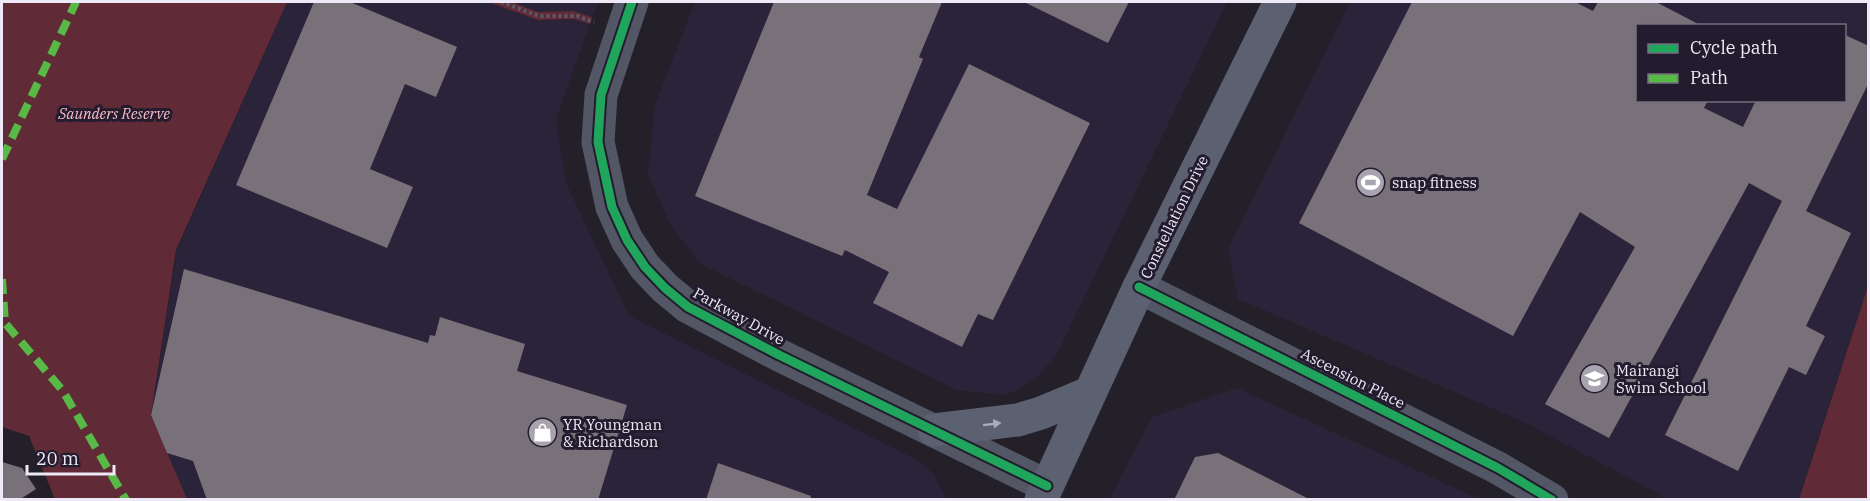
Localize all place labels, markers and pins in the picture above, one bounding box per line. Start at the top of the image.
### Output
sports icon: snap fitness [1355,166,1387,198]
place label: snap fitness [1392,173,1477,192]
place label: Mairangi Swim School [1616,361,1706,397]
school or university icon: Mairangi Swim School [1579,363,1611,395]
place label: YR Youngman & Richardson [563,415,663,451]
shop icon: YR Youngman & Richardson [526,417,558,449]

